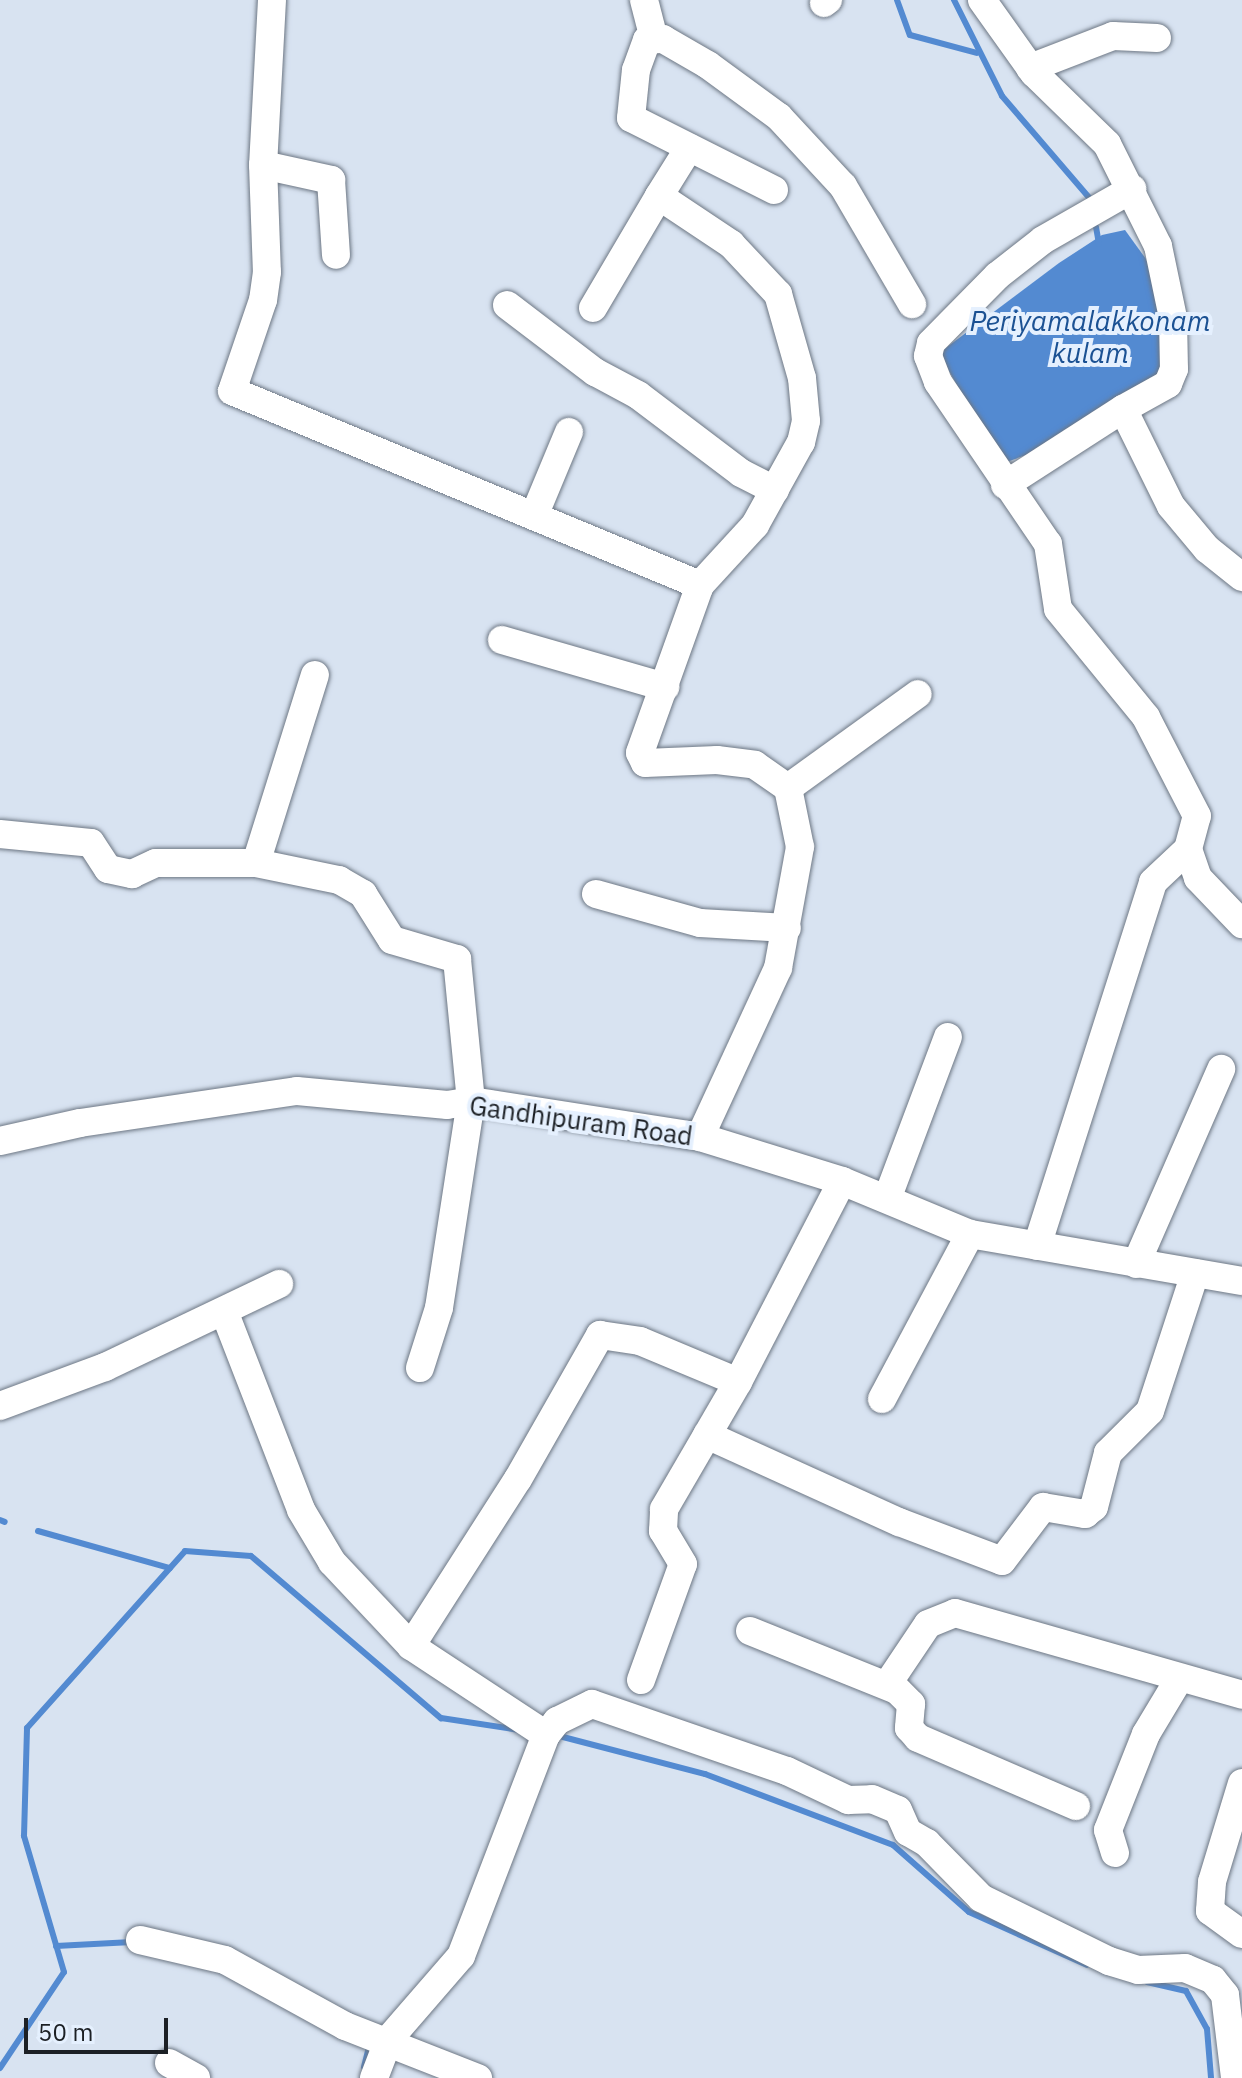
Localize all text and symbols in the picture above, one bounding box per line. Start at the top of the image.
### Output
water label: Periyamalakkonam kulam [969,304,1211,370]
street label: Gandhipuram Road [467,1090,695,1152]
scale bar [28,2002,172,2052]
text: 50 m [38,2016,93,2048]

